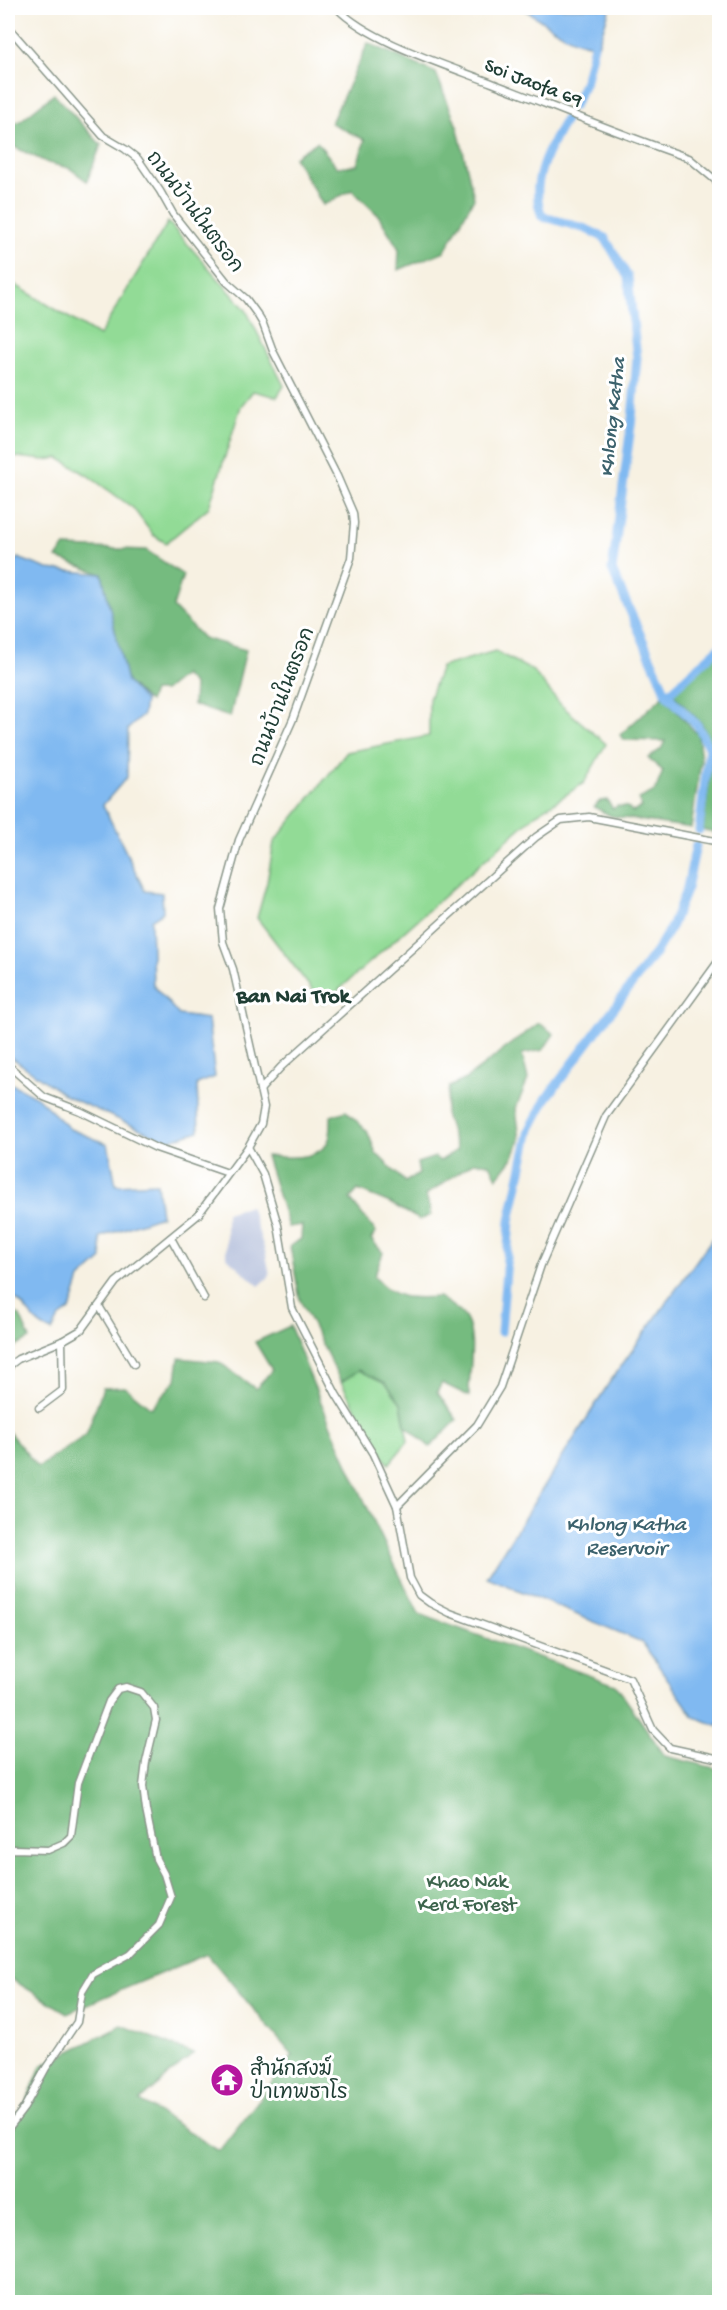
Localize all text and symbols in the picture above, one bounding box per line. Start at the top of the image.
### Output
street label: Soi Jaofa 69 [481,55,585,113]
street label: ถนนบ้านในตรอก [140,145,250,279]
water label: Khlong Katha [596,355,633,478]
street label: ถนนบ้านในตรอก [243,623,321,770]
district label: Ban Nai Trok [235,985,352,1011]
water label: Khlong Katha Reservoir [566,1514,687,1563]
park label: Khao Nak Kerd Forest [418,1872,518,1918]
place label: สำนักสงฆ์ ป่าเทพธาโร [250,2055,348,2106]
temple icon: สำนักสงฆ์ ป่าเทพธาโร [209,2062,245,2098]

